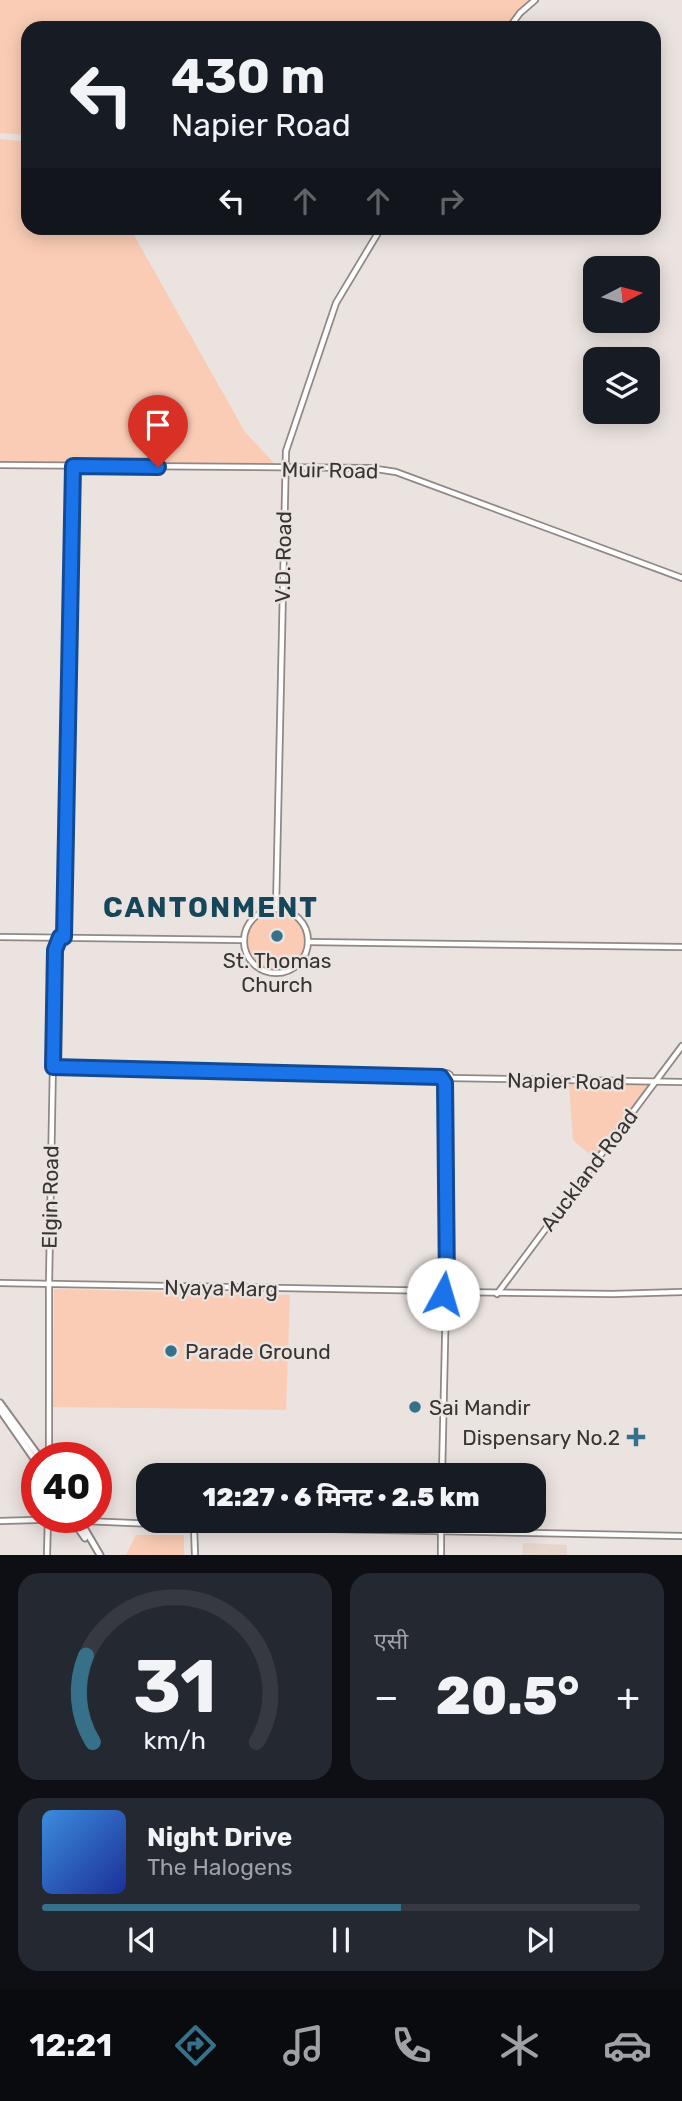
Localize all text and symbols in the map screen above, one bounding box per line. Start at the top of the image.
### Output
text: 430 m [171,47,325,105]
icon: left [56,49,147,140]
text: Napier Road [171,106,351,144]
icon: left [213,182,251,220]
icon: ahead [286,182,324,220]
icon: ahead [359,182,397,220]
icon: right [432,182,470,220]
north arrow [583,256,660,332]
map controls [583,256,660,424]
button: layers [583,347,660,424]
pin [128,395,188,467]
icon: arrive [139,406,177,444]
street label: Muir Road [281,457,379,483]
street label: V.D. Road [270,511,296,603]
district label: CANTONMENT [103,891,319,924]
marker: St. Thomas Church [269,928,285,944]
place label: St. Thomas Church [223,948,331,997]
street label: Napier Road [507,1067,625,1095]
street label: Auckland Road [535,1104,643,1236]
street label: Elgin Road [37,1145,63,1249]
position arrow [406,1257,480,1331]
street label: Nyaya Marg [164,1275,278,1301]
place label: Parade Ground [185,1339,331,1364]
marker: Parade Ground [163,1343,179,1359]
place label: Sai Mandir [429,1395,530,1420]
marker: Sai Mandir [407,1399,423,1415]
place label: Dispensary No.2 [462,1425,620,1450]
marker: Dispensary No.2 [626,1427,646,1447]
speed limit sign: 40 [21,1442,112,1533]
text: 12:27 · 6 मिनट · 2.5 km [202,1482,480,1513]
text: एसी [374,1627,408,1655]
text: 31 [133,1645,217,1731]
text: 20.5° [436,1665,579,1727]
text: − [374,1674,399,1720]
text: + [616,1674,640,1720]
text: km/h [144,1726,206,1755]
text: Night Drive [147,1822,292,1853]
text: The Halogens [147,1853,293,1881]
icon: previous [123,1921,161,1959]
icon: pause [322,1921,360,1959]
icon: next [521,1921,559,1959]
icon: directions [171,2021,220,2070]
icon: music [279,2021,328,2070]
icon: phone [387,2021,436,2070]
icon: climate [495,2021,544,2070]
icon: car [603,2021,652,2070]
text: 12:21 [30,2026,112,2064]

